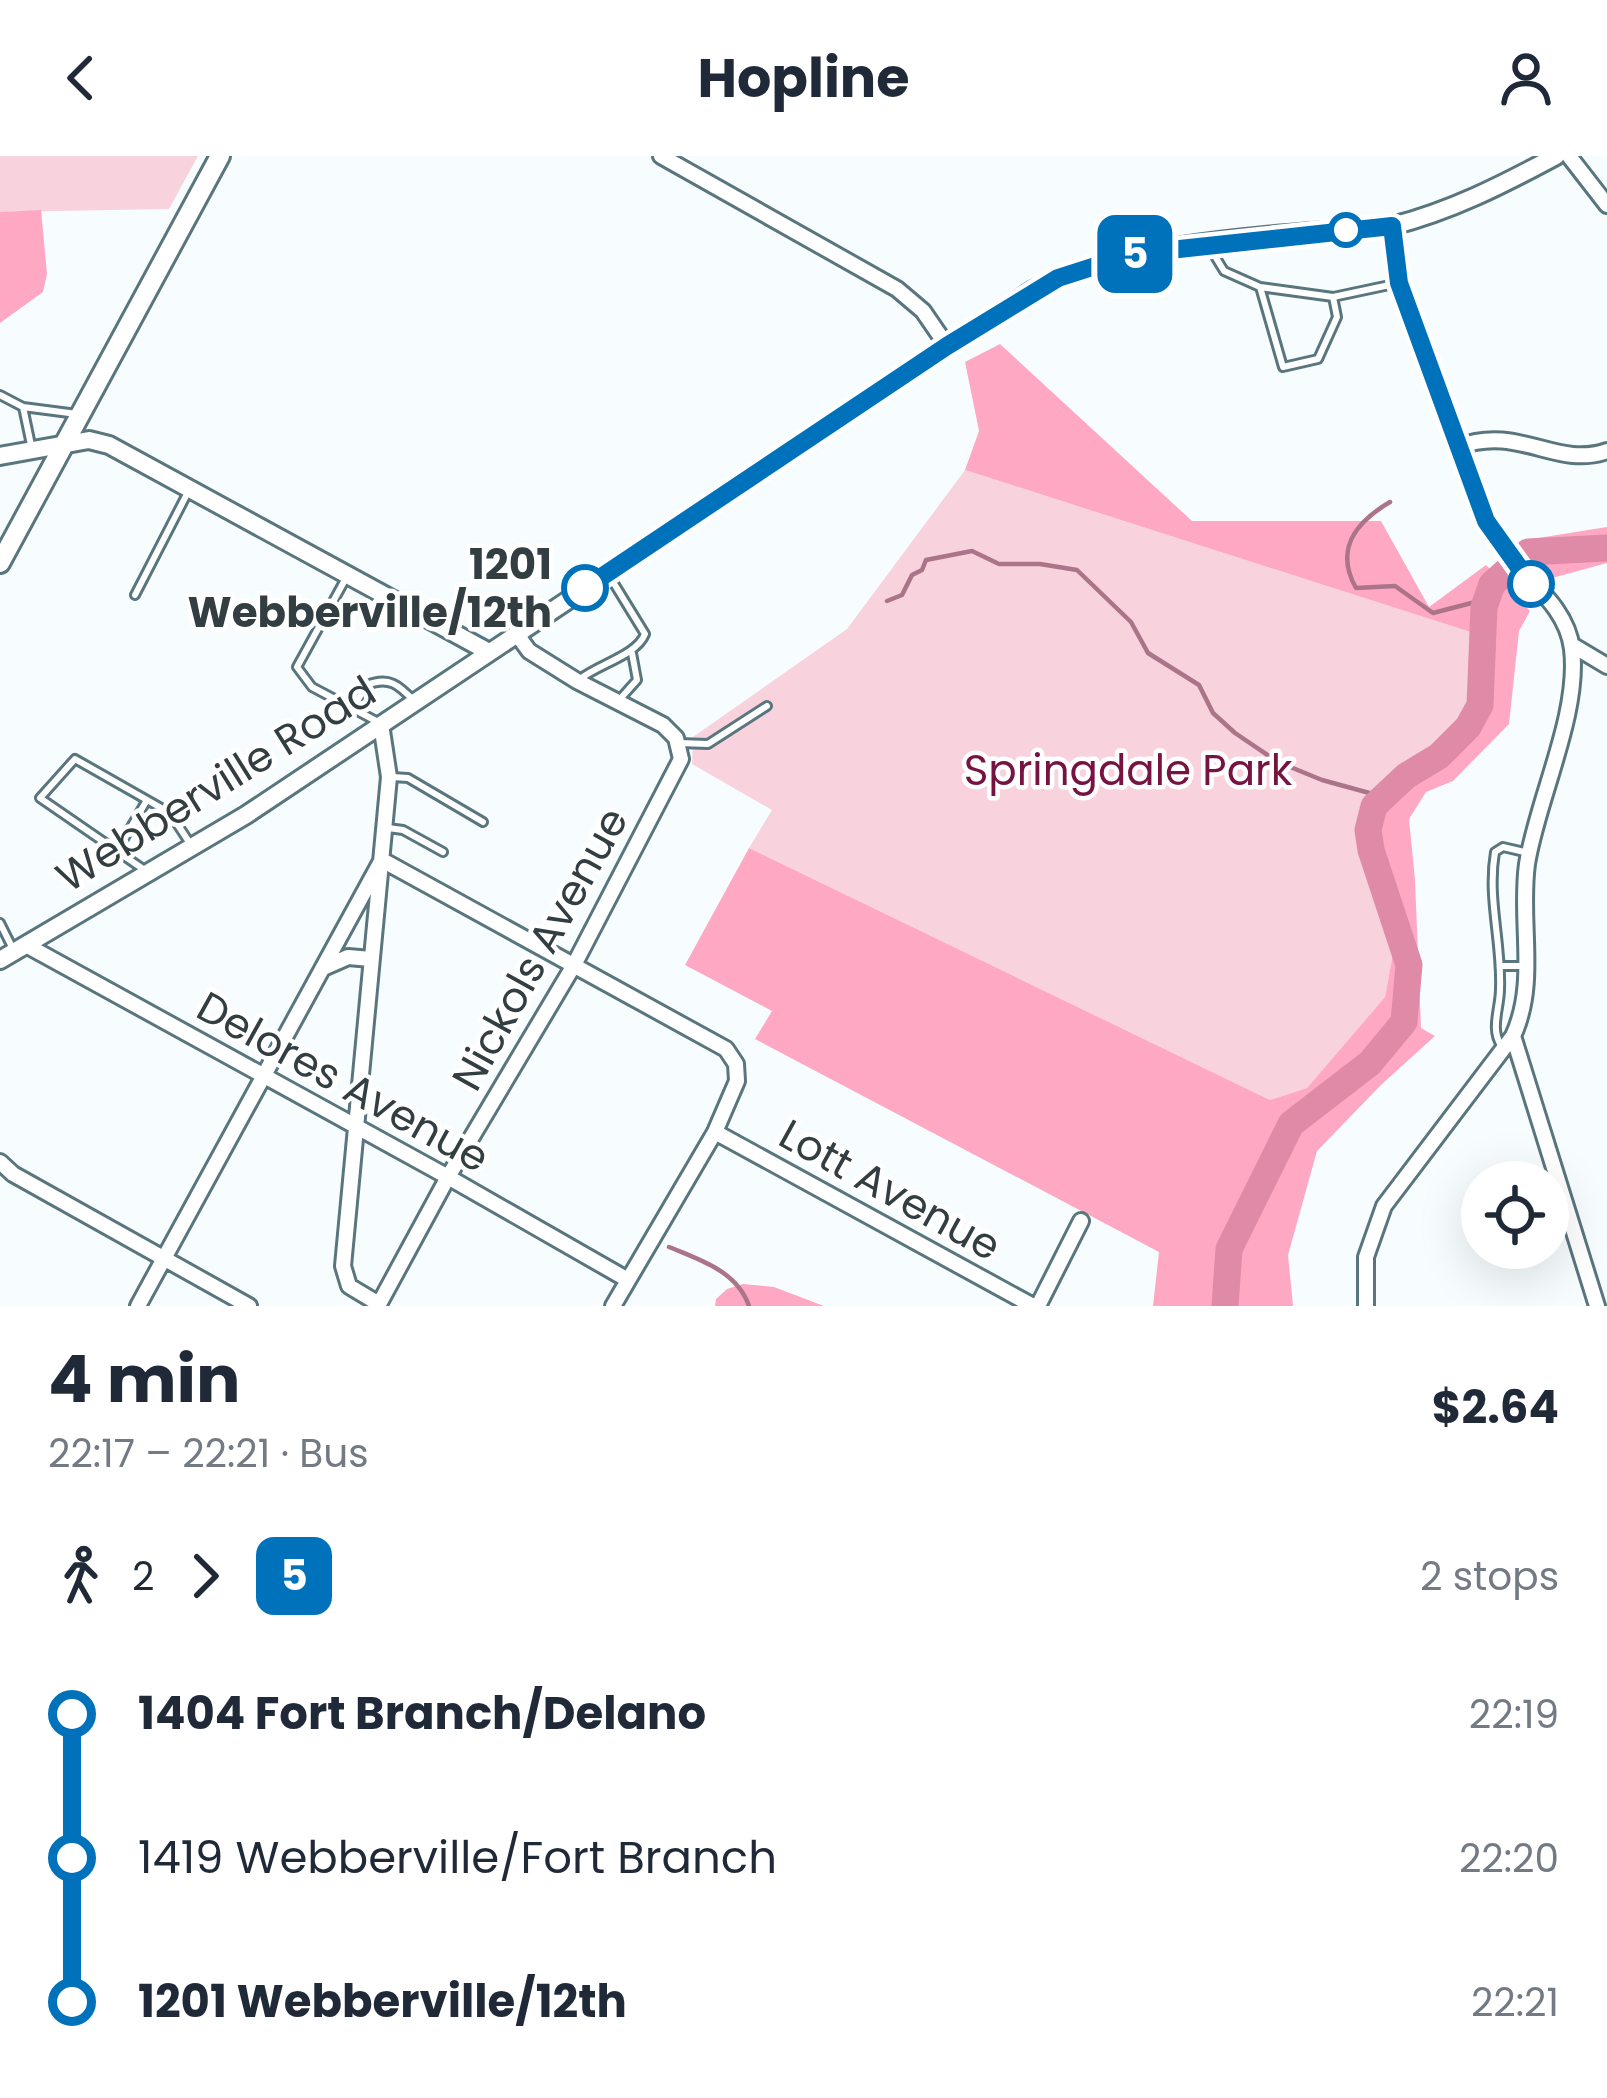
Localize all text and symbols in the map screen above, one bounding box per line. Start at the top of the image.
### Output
text: Hopline [697,40,910,116]
icon: back [48,45,114,111]
icon: person [1493,45,1559,111]
unlabelled marker [1330,214,1362,246]
line badge: 5 [1096,215,1174,293]
text: 5 [1121,224,1149,283]
place label: 1201 Webberville/12th [188,535,552,642]
unlabelled marker [1509,562,1553,606]
marker: 1201 Webberville/12th [563,566,607,610]
street label: Webberville Road [45,662,387,906]
park label: Springdale Park [964,741,1293,800]
street label: Nickols Avenue [438,797,642,1101]
street label: Delores Avenue [186,977,500,1187]
street label: Lott Avenue [769,1105,1011,1275]
map controls [1461,1161,1569,1269]
button: locate [1461,1161,1569,1269]
text: 4 min [48,1333,241,1425]
text: $2.64 [1432,1376,1559,1439]
text: 22:17 – 22:21 · Bus [48,1426,369,1481]
icon: walk [48,1543,114,1609]
icon: forward [172,1543,238,1609]
text: 5 [280,1546,308,1605]
text: 2 [132,1549,154,1604]
text: 2 stops [1420,1549,1559,1604]
text: 1404 Fort Branch/Delano [138,1682,706,1745]
text: 22:19 [1469,1687,1559,1742]
text: 1419 Webberville/Fort Branch [138,1826,777,1889]
text: 22:20 [1459,1831,1559,1886]
text: 1201 Webberville/12th [138,1970,627,2033]
text: 22:21 [1471,1975,1559,2030]

